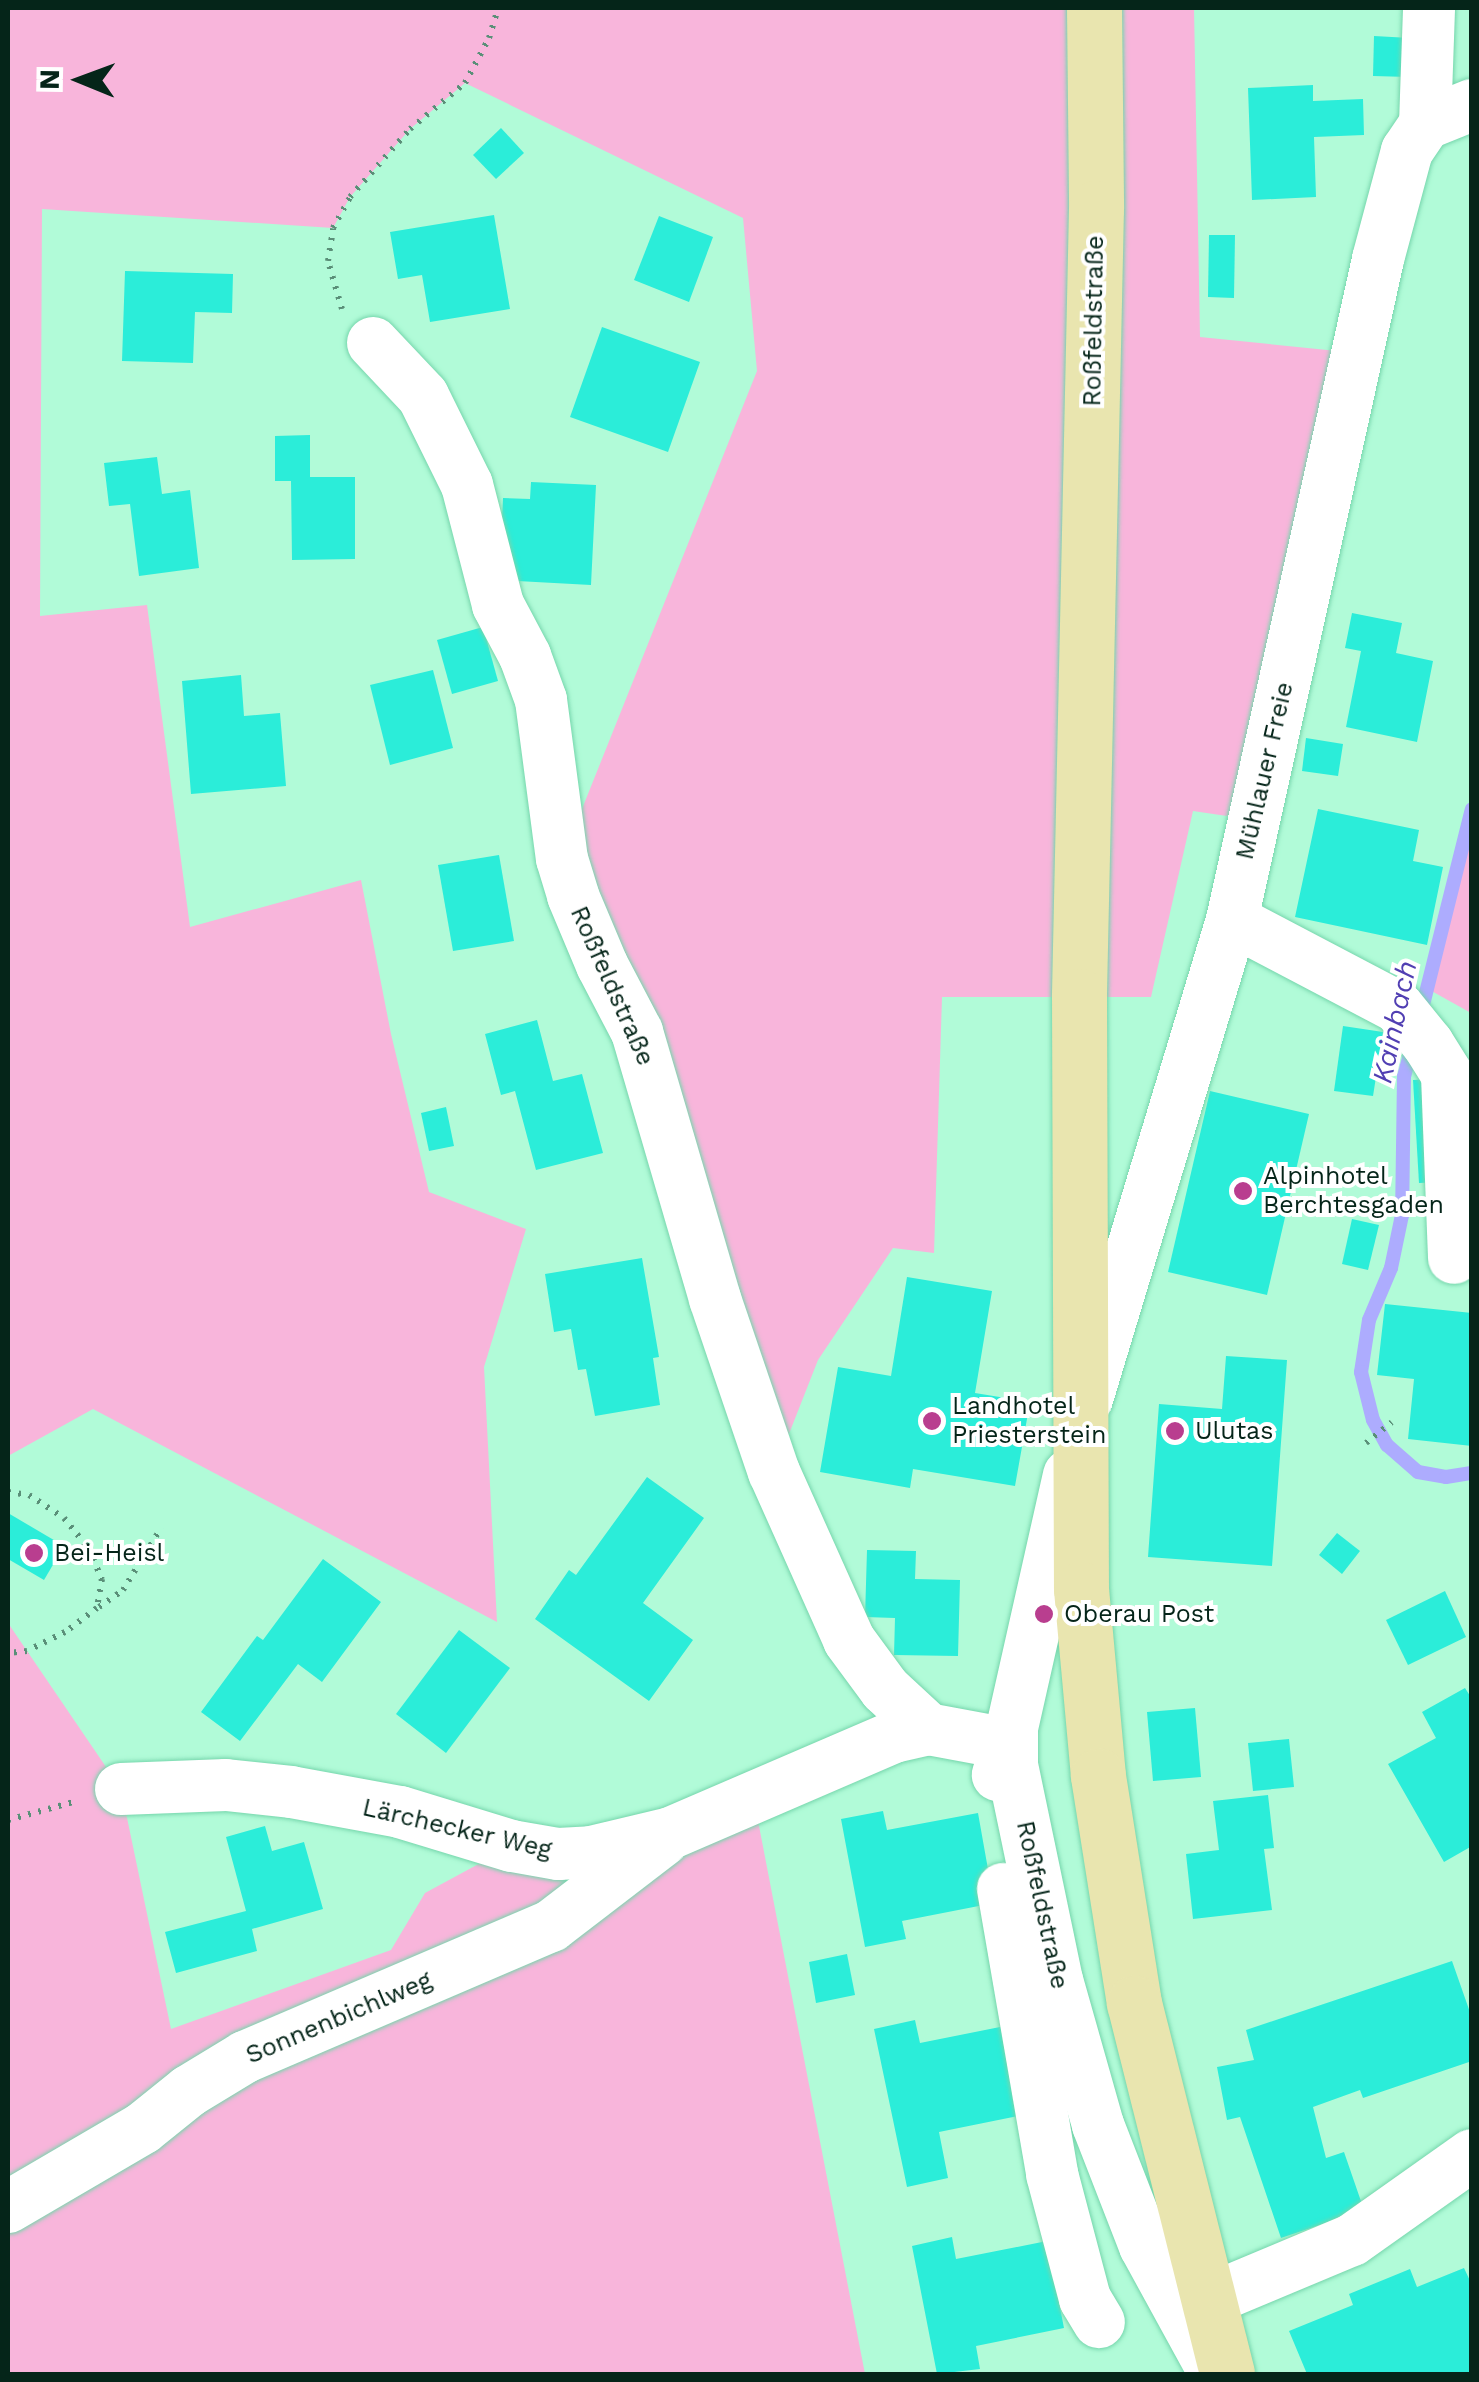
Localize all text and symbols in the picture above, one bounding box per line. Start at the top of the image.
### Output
north arrow [30,30,130,130]
text: N [33,69,66,90]
street label: Roßfeldstraße [1078,235,1110,407]
street label: Mühlauer Freie [1230,679,1300,863]
street label: Roßfeldstraße [563,902,661,1070]
water label: Kainbach [1366,958,1424,1086]
place label: Alpinhotel Berchtesgaden [1263,1162,1444,1221]
marker: Alpinhotel Berchtesgaden [1232,1180,1254,1202]
place label: Landhotel Priesterstein [952,1392,1106,1451]
marker: Landhotel Priesterstein [921,1410,943,1432]
place label: Ulutas [1195,1416,1273,1446]
marker: Ulutas [1164,1420,1186,1442]
place label: Bei-Heisl [54,1538,164,1568]
marker: Bei-Heisl [23,1542,45,1564]
place label: Oberau Post [1064,1599,1214,1629]
marker: Oberau Post [1033,1603,1055,1625]
street label: Lärchecker Weg [359,1792,555,1866]
street label: Roßfeldstraße [1010,1818,1074,1992]
street label: Sonnenbichlweg [241,1965,437,2071]

